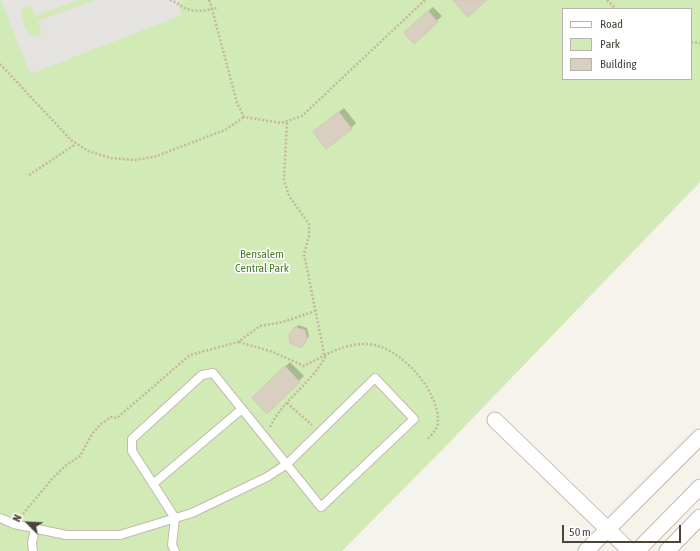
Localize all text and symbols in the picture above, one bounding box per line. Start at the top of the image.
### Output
legend [562,8,692,80]
text: Road [600,17,623,31]
text: Park [600,37,620,51]
text: Building [600,57,637,71]
park label: Bensalem Central Park [235,247,289,275]
north arrow [8,503,48,543]
text: N [10,513,24,524]
scale bar [564,517,683,543]
text: 50 m [569,525,591,539]

